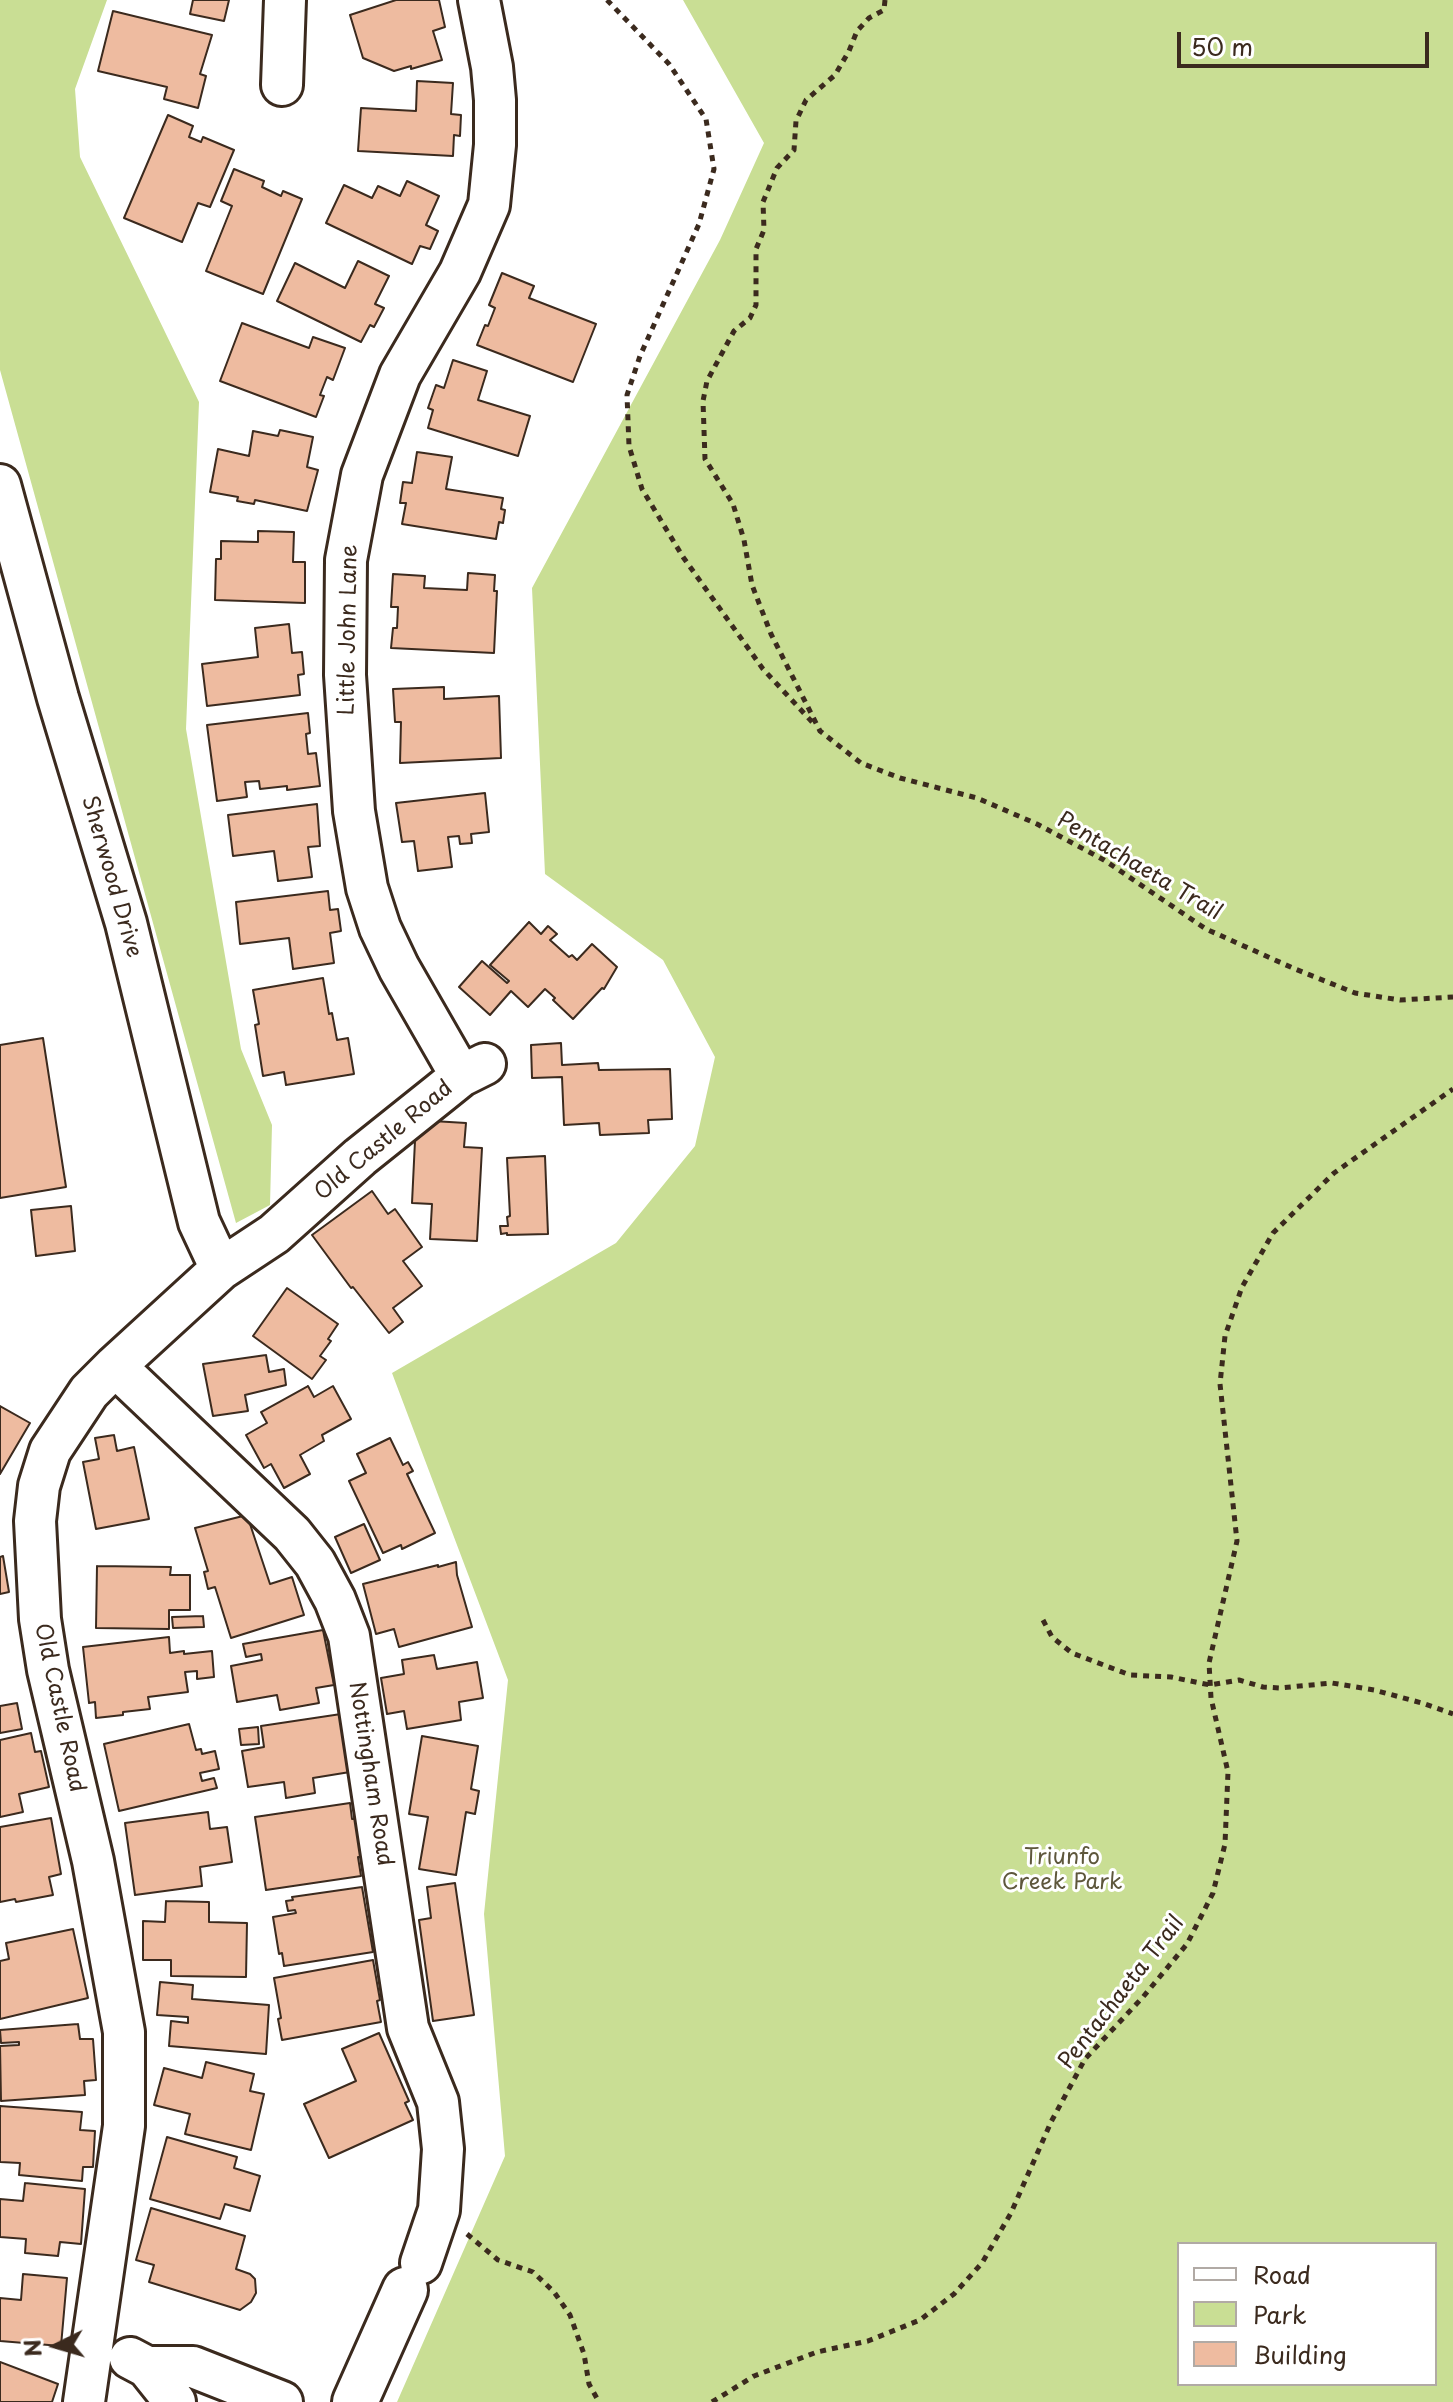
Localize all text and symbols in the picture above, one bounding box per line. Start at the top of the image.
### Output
scale bar [1181,16,1433,66]
text: 50 m [1191,28,1253,64]
street label: Little John Lane [334,544,364,716]
street label: Sherwood Drive [75,793,147,961]
street label: Pentachaeta Trail [1052,807,1226,927]
street label: Old Castle Road [310,1076,458,1206]
street label: Old Castle Road [28,1621,90,1795]
street label: Nottingham Road [342,1680,398,1868]
park label: Triunfo Creek Park [1002,1845,1122,1896]
street label: Pentachaeta Trail [1054,1911,1190,2075]
legend [1177,2242,1437,2386]
text: Road [1253,2256,1311,2292]
text: Park [1253,2296,1307,2332]
north arrow [16,2306,96,2386]
text: Building [1253,2336,1347,2372]
text: N [14,2338,49,2358]

